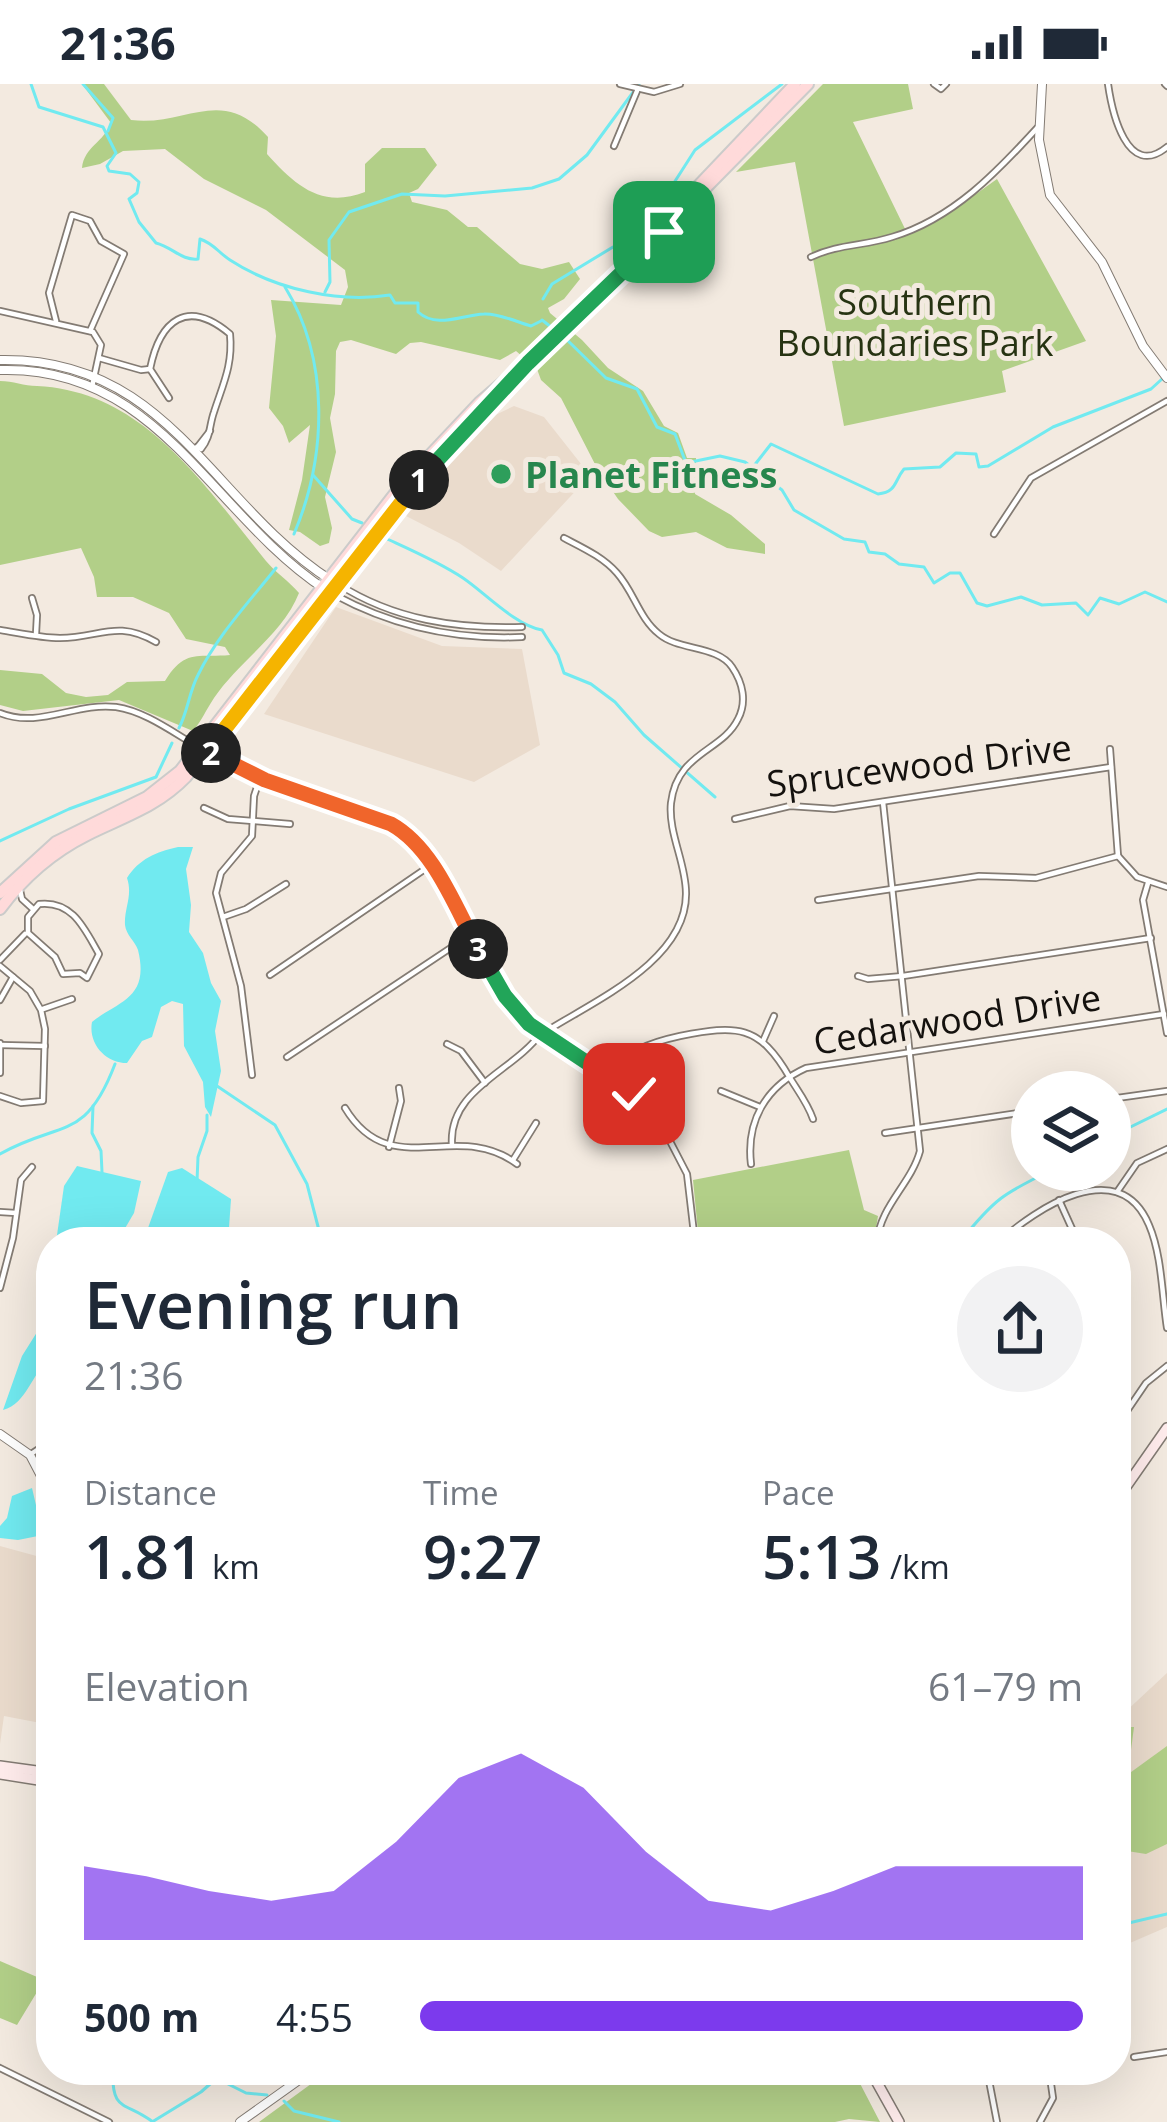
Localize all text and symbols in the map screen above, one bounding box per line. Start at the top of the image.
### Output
text: 21:36 [60,12,176,73]
pin [613,181,715,283]
icon: arrive [631,199,697,265]
park label: Southern Boundaries Park [777,277,1054,367]
pin: 1 [389,450,449,510]
place label: Planet Fitness [525,450,777,499]
text: 1 [410,457,428,502]
marker: Planet Fitness [488,461,514,487]
street label: Sprucewood Drive [764,722,1074,808]
pin: 2 [181,723,241,783]
text: 2 [202,730,220,775]
pin: 3 [448,919,508,979]
text: 3 [469,926,487,971]
street label: Cedarwood Drive [810,972,1104,1066]
pin [583,1043,685,1145]
icon: check [601,1061,667,1127]
map controls [1011,1071,1131,1191]
button: layers [1011,1071,1131,1191]
text: Evening run [84,1258,462,1348]
button: share [957,1266,1083,1392]
text: 21:36 [84,1348,183,1401]
text: Distance [84,1470,217,1515]
text: Time [423,1470,499,1515]
text: Pace [762,1470,835,1515]
text: 1.81 [84,1515,203,1597]
text: 9:27 [423,1515,542,1597]
text: 5:13 [762,1515,881,1597]
text: km [203,1544,260,1589]
text: /km [881,1544,950,1589]
text: Elevation [84,1659,250,1712]
text: 61–79 m [928,1659,1083,1712]
text: 500 m [84,1990,199,2043]
text: 4:55 [276,1990,353,2043]

